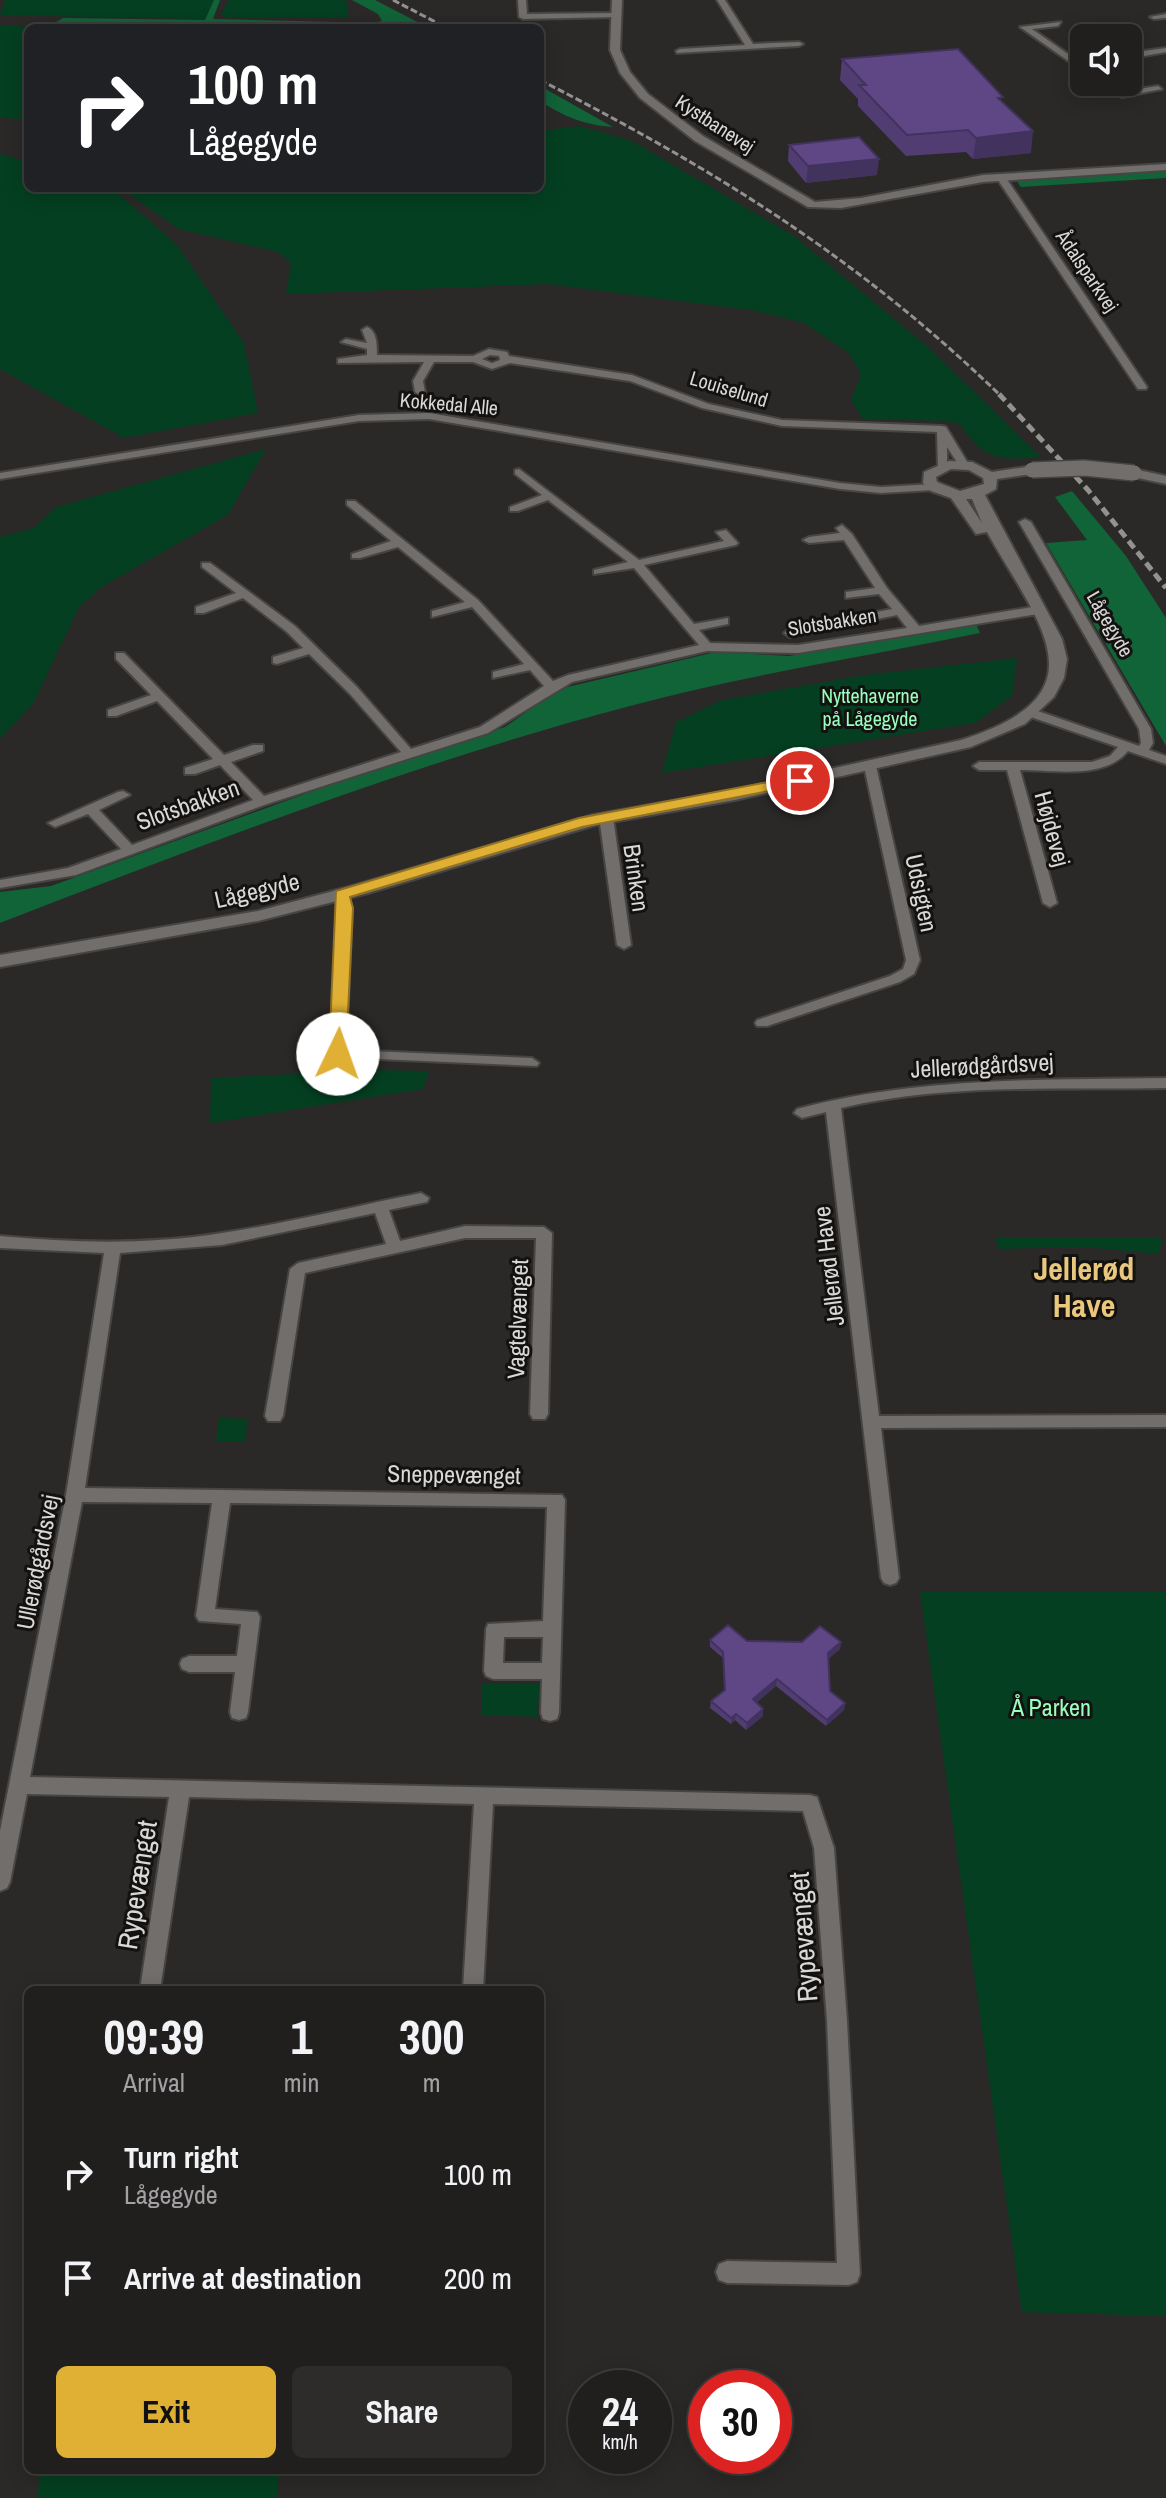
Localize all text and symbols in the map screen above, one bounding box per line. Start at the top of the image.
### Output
map controls [1070,24,1142,96]
button: sound [1070,24,1142,96]
text: 100 m [188,46,318,121]
icon: right [56,56,160,160]
street label: Kystbanevej [670,88,760,159]
text: Lågegyde [188,118,318,166]
street label: Ådalsparkvej [1049,223,1125,317]
street label: Louiselund [687,364,771,413]
street label: Kokkedal Alle [399,386,499,421]
street label: Lågegyde [1081,586,1140,662]
street label: Slotsbakken [786,601,878,642]
park label: Nyttehaverne på Lågegyde [821,682,919,732]
pin [766,747,834,815]
icon: arrive [778,759,822,803]
street label: Slotsbakken [132,771,244,837]
street label: Højdevej [1028,788,1078,870]
street label: Brinken [616,842,658,914]
street label: Udsigten [898,851,946,935]
street label: Lågegyde [211,865,302,915]
position arrow [296,1012,380,1096]
street label: Jellerødgårdsvej [910,1045,1054,1085]
street label: Jellerød Have [805,1204,851,1328]
district label: Jellerød Have [1034,1247,1134,1327]
street label: Vagtelvænget [499,1258,535,1379]
street label: Sneppevænget [387,1457,522,1491]
street label: Ullerødgårdsvej [8,1492,66,1632]
park label: Å Parken [1010,1691,1091,1723]
street label: Rypevænget [108,1818,166,1952]
street label: Rypevænget [780,1871,826,2003]
text: 09:39 [104,2004,204,2069]
text: 1 [291,2004,312,2069]
text: 300 [399,2004,464,2069]
text: Arrival [123,2065,185,2100]
text: min [284,2065,319,2100]
text: m [423,2065,441,2100]
text: Turn right [124,2137,238,2177]
icon: right [56,2152,100,2196]
text: 100 m [444,2154,512,2194]
text: Lågegyde [124,2177,218,2212]
icon: arrive [56,2256,100,2300]
text: Arrive at destination [124,2258,362,2298]
text: 200 m [444,2258,512,2298]
button: Exit [56,2366,276,2458]
button: Share [292,2366,512,2458]
speed limit sign: 30 [688,2370,792,2474]
text: 24 [602,2385,638,2438]
text: km/h [602,2428,638,2455]

